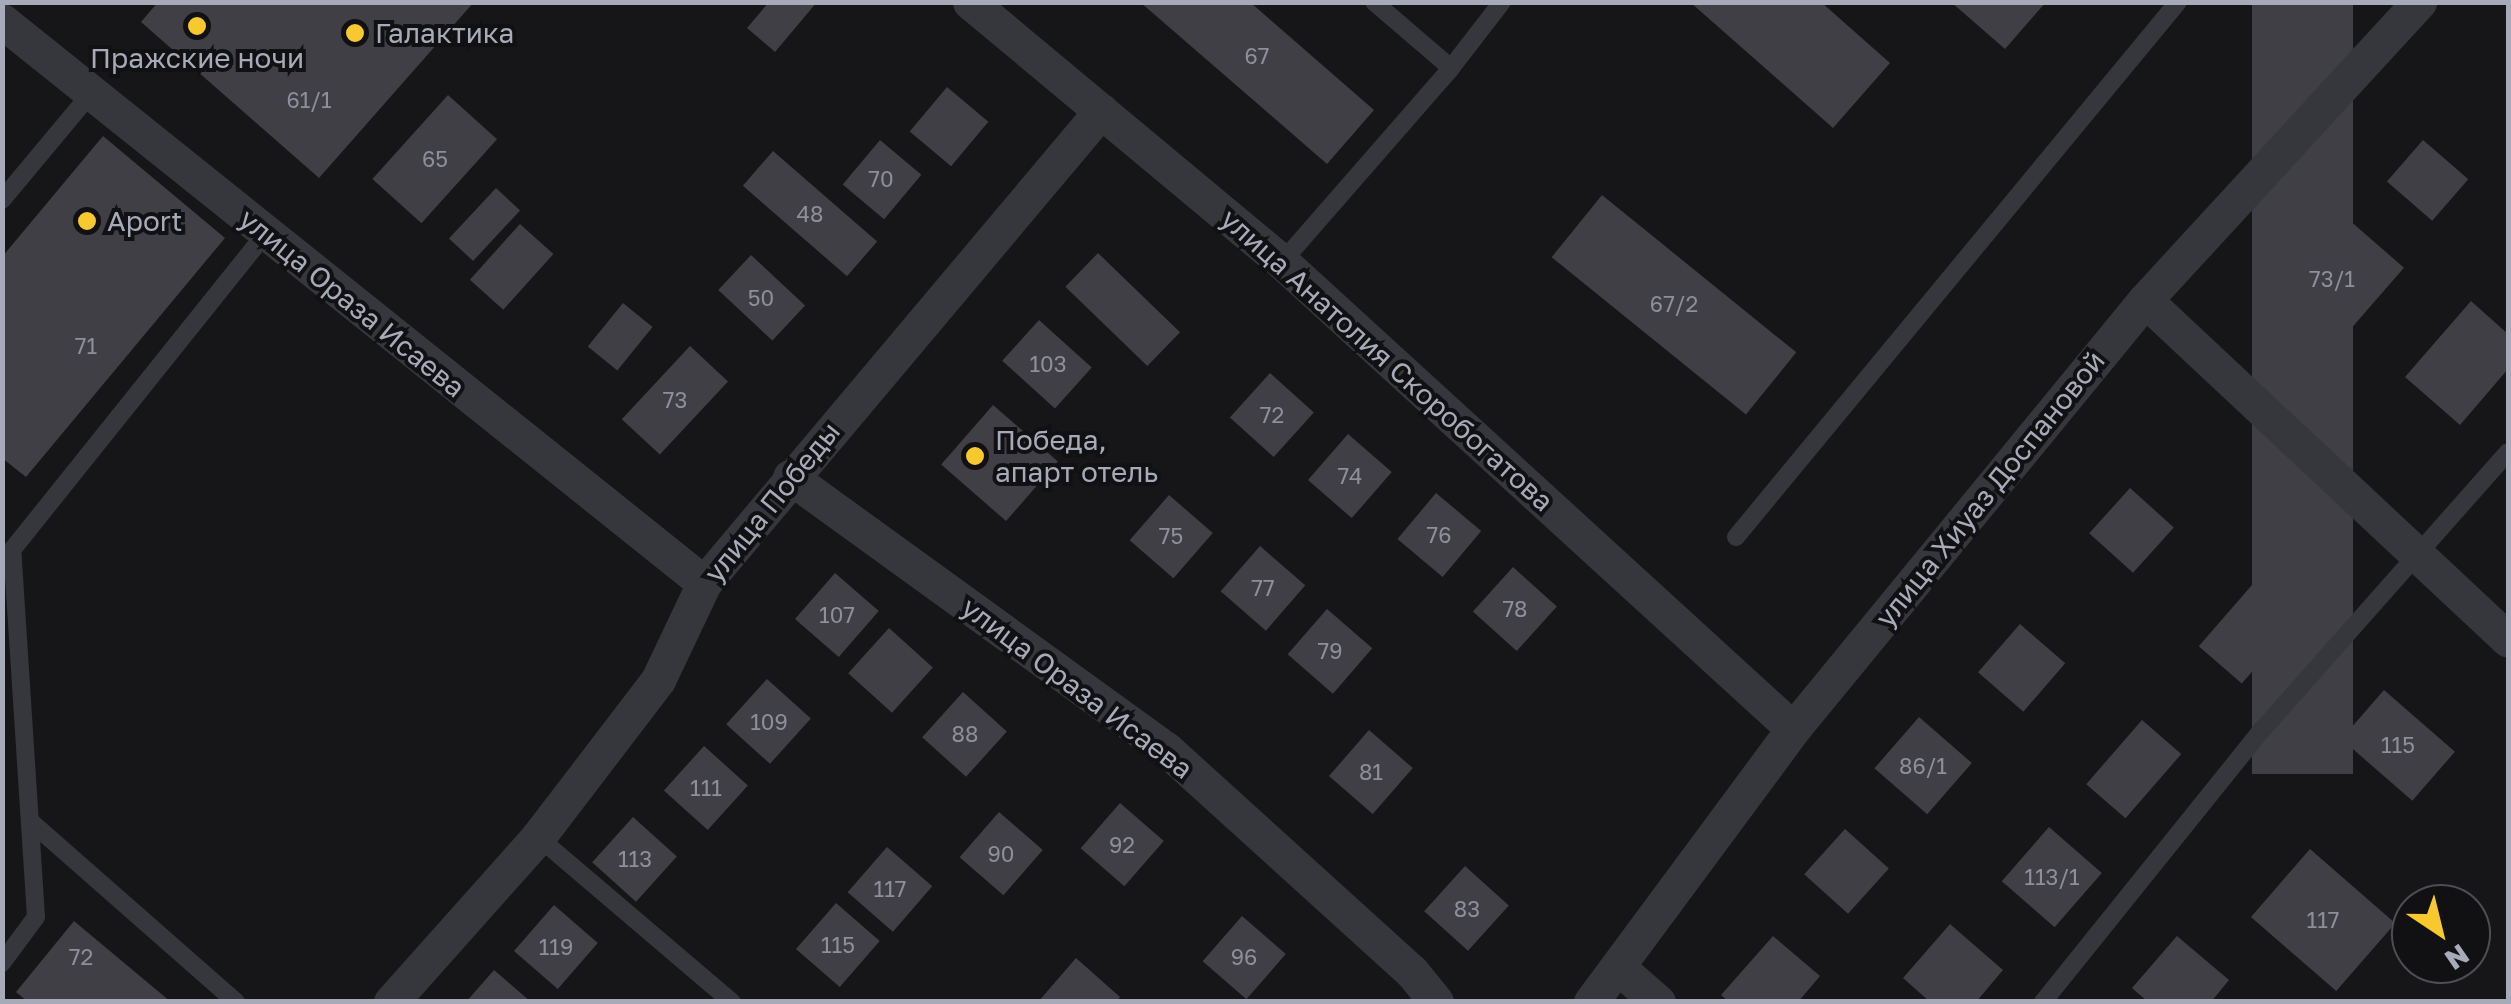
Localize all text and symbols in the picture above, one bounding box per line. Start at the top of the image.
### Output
marker: Пражские ночи [186,15,208,37]
place label: Галактика [375,16,514,50]
marker: Галактика [344,22,366,44]
place label: Пражские ночи [90,41,304,75]
house number: 67 [1245,43,1269,69]
house number: 61/1 [286,87,332,113]
house number: 65 [422,146,448,172]
house number: 70 [868,166,894,192]
house number: 48 [797,201,823,227]
street label: улица Ораза Исаева [232,202,472,404]
street label: улица Анатолия Скоробогатова [1214,202,1560,518]
place label: Aport [107,204,182,238]
marker: Aport [76,210,98,232]
house number: 73/1 [2309,266,2355,292]
house number: 50 [748,285,774,311]
house number: 67/2 [1650,291,1698,317]
house number: 71 [75,333,97,359]
street label: улица Хиуаз Доспановой [1868,344,2112,634]
house number: 103 [1029,351,1067,377]
house number: 73 [663,387,687,413]
house number: 72 [1260,402,1284,428]
street label: улица Победы [697,415,847,589]
place label: Победа, апарт отель [995,423,1158,489]
marker: Победа, апарт отель [964,445,986,467]
house number: 74 [1337,463,1363,489]
house number: 76 [1427,522,1451,548]
house number: 75 [1159,523,1183,549]
house number: 77 [1251,575,1275,601]
street label: улица Ораза Исаева [955,590,1199,786]
house number: 78 [1502,596,1528,622]
house number: 107 [819,602,855,628]
house number: 79 [1318,638,1342,664]
house number: 109 [750,709,788,735]
house number: 88 [952,721,978,747]
house number: 115 [2381,732,2415,758]
house number: 86/1 [1899,753,1947,779]
house number: 81 [1359,759,1383,785]
house number: 111 [690,775,722,801]
house number: 92 [1109,832,1135,858]
house number: 90 [988,841,1014,867]
house number: 113 [618,846,652,872]
house number: 113/1 [2024,864,2080,890]
house number: 117 [874,876,906,902]
north arrow [2391,884,2491,984]
house number: 83 [1454,896,1480,922]
house number: 117 [2307,907,2339,933]
house number: 115 [821,932,855,958]
house number: 119 [539,934,573,960]
text: N [2439,938,2476,977]
house number: 72 [69,944,93,970]
house number: 96 [1231,944,1257,970]

